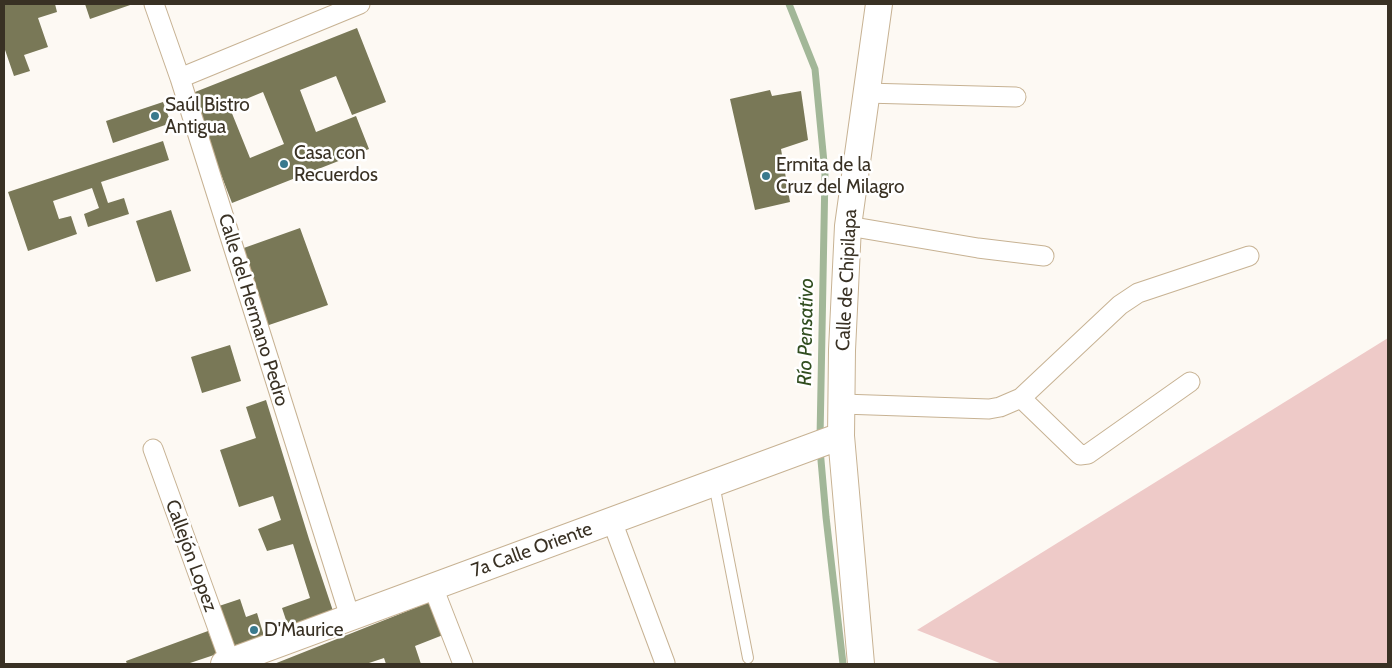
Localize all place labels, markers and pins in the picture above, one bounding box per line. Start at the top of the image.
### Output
place label: Saúl Bistro Antigua [165,94,250,138]
marker: Saúl Bistro Antigua [149,110,161,122]
place label: Casa con Recuerdos [294,142,378,186]
place label: Ermita de la Cruz del Milagro [776,154,904,198]
marker: Casa con Recuerdos [278,158,290,170]
marker: Ermita de la Cruz del Milagro [760,170,772,182]
place label: D'Maurice [264,619,343,641]
marker: D'Maurice [248,624,260,636]

